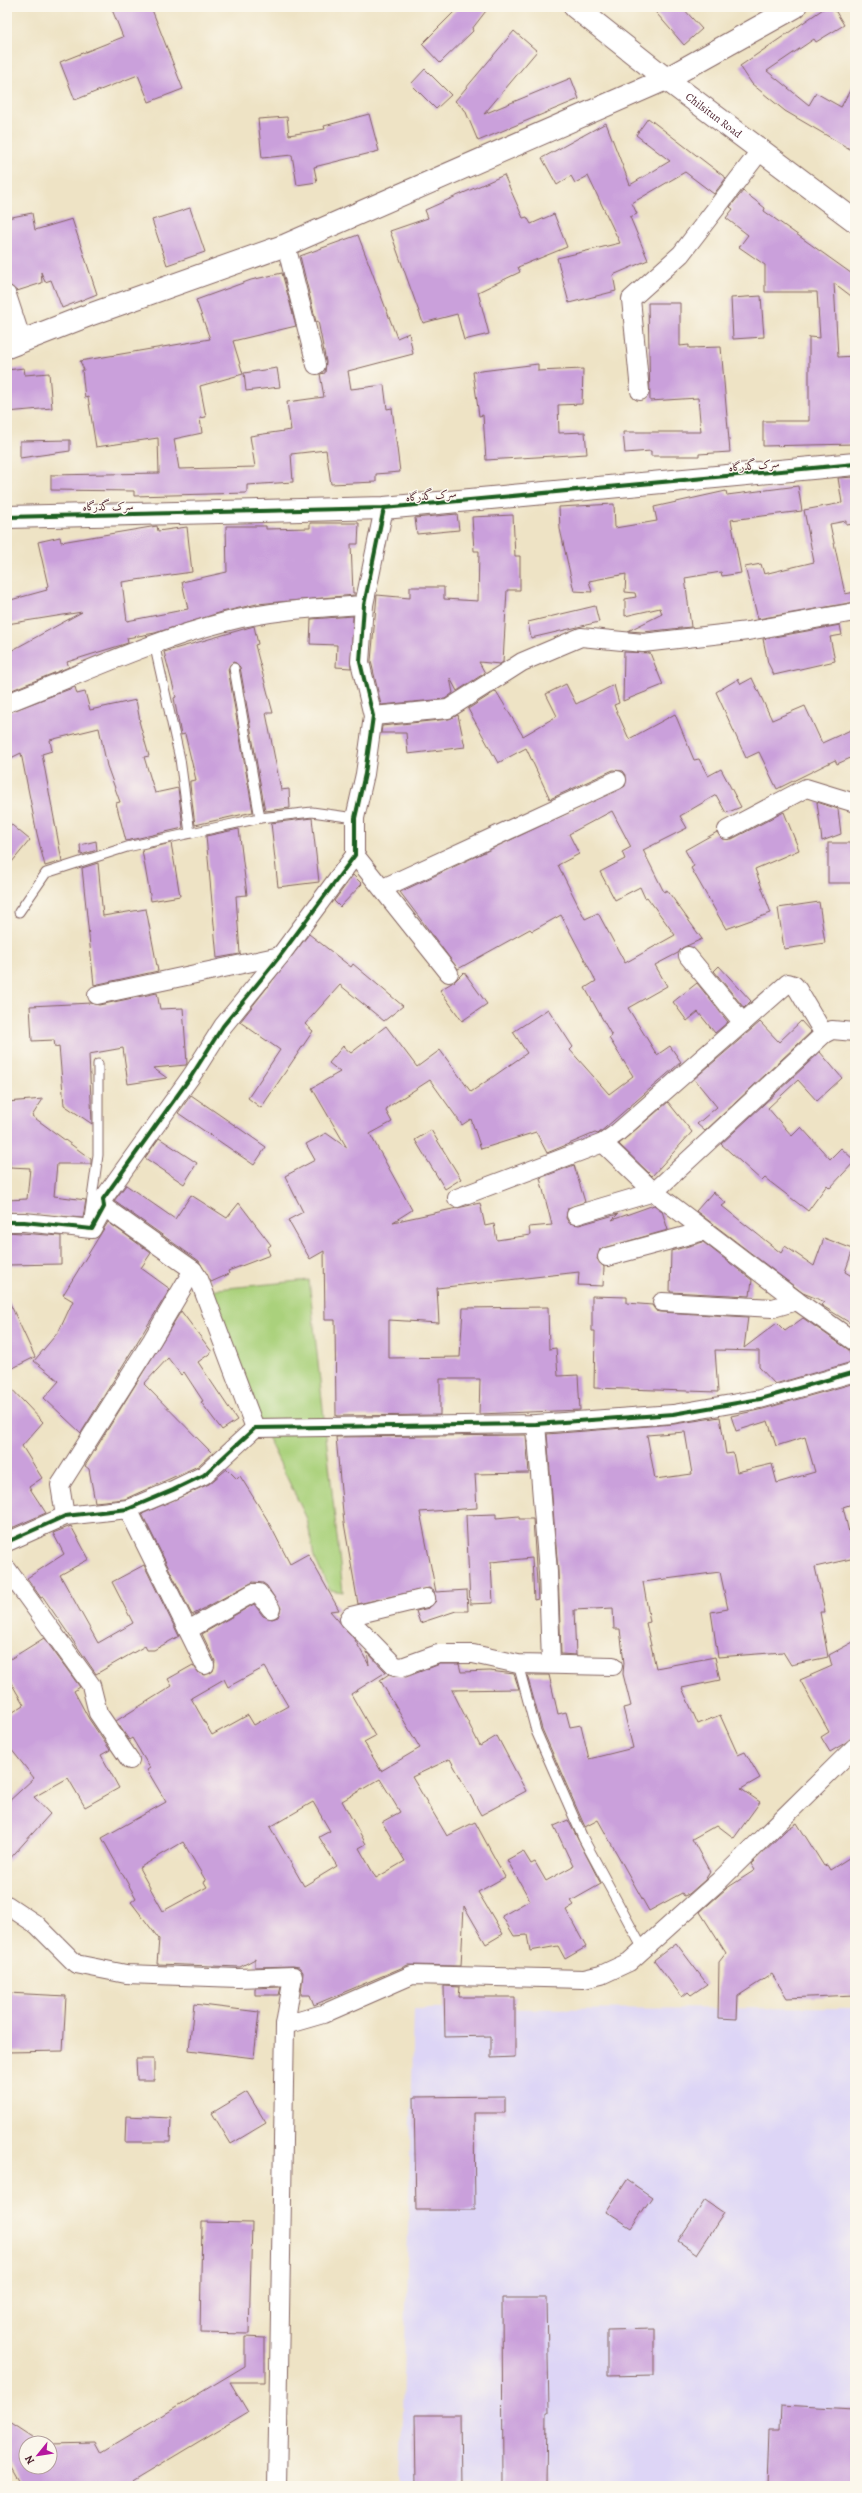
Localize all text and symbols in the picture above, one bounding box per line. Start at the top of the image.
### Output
street label: Chilsitun Road [682,89,745,142]
street label: سرک گذرگاه [728,455,780,475]
street label: سرک گذرگاه [405,485,457,505]
street label: سرک گذرگاه [82,498,134,514]
north arrow [18,2435,58,2475]
text: N [21,2453,38,2467]

